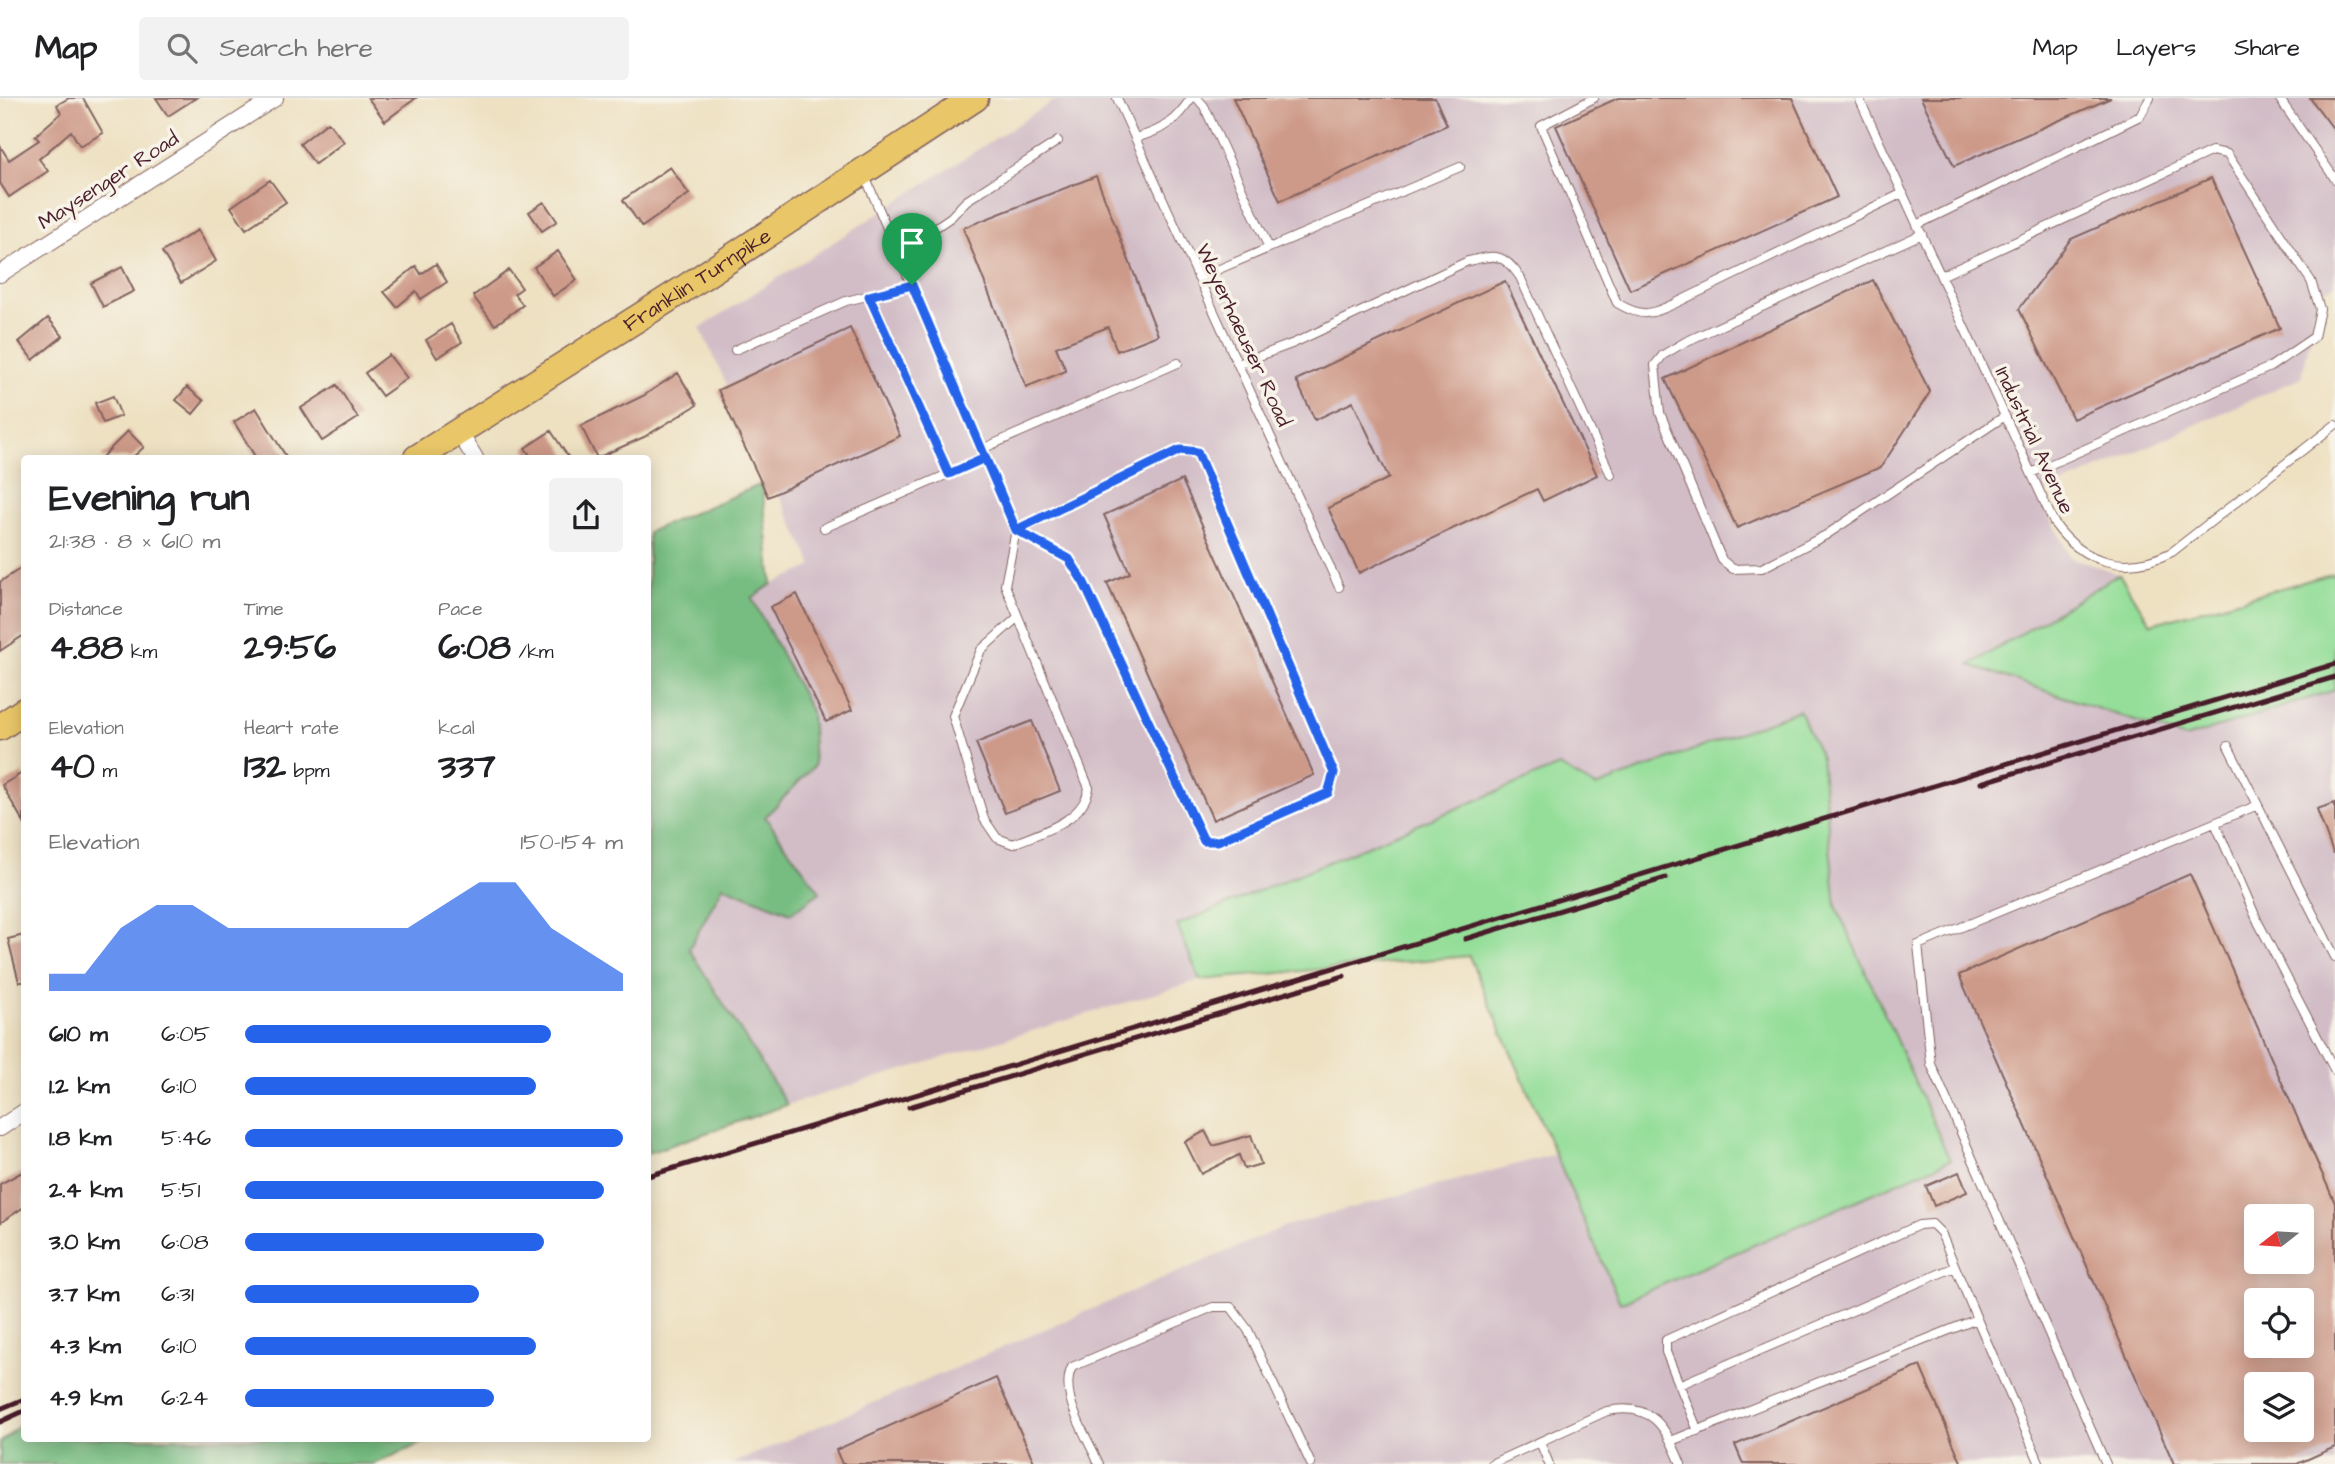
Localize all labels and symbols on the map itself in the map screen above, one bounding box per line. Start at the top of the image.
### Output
street label: Maysenger Road [32,124,186,238]
pin [882,213,942,285]
street label: Franklin Turnpike [618,222,777,339]
street label: Weyerhaeuser Road [1187,239,1299,432]
street label: Industrial Avenue [1988,362,2081,519]
north arrow [2244,1204,2314,1274]

